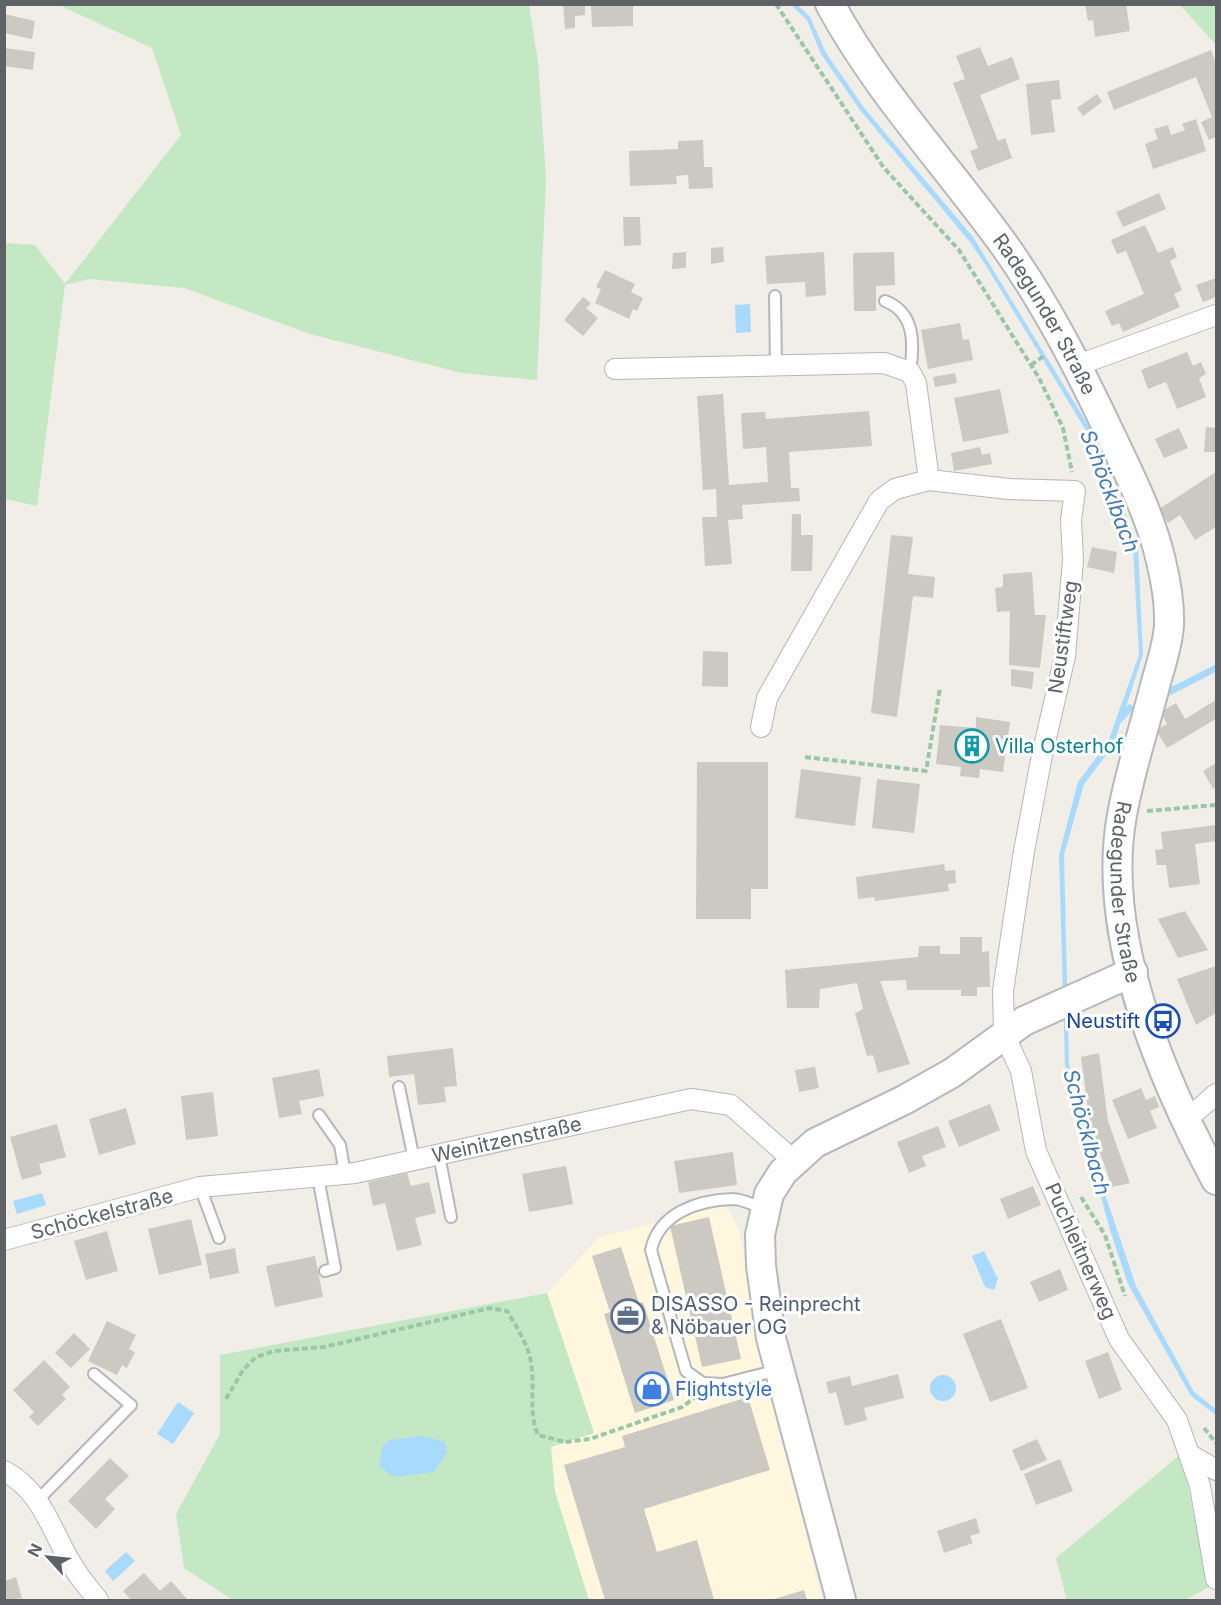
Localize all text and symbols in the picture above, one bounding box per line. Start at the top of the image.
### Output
street label: Radegunder Straße [988,229,1101,399]
water label: Schöcklbach [1075,426,1145,556]
street label: Neustiftweg [1043,579,1083,695]
building icon: Villa Osterhof [954,728,990,764]
place label: Villa Osterhof [995,734,1124,758]
street label: Radegunder Straße [1105,799,1146,985]
bus stop icon: Neustift [1145,1003,1181,1039]
place label: Neustift [1066,1009,1140,1033]
water label: Schöcklbach [1058,1066,1116,1198]
street label: Weinitzenstraße [430,1111,584,1168]
street label: Puchleitnerweg [1040,1179,1122,1323]
street label: Schöckelstraße [28,1183,176,1245]
place label: DISASSO - Reinprecht & Nöbauer OG [651,1292,861,1339]
office icon: DISASSO - Reinprecht & Nöbauer OG [610,1298,646,1334]
shop icon: Flightstyle [634,1371,670,1407]
place label: Flightstyle [675,1377,772,1401]
north arrow [18,1527,78,1587]
text: N [23,1540,46,1560]

